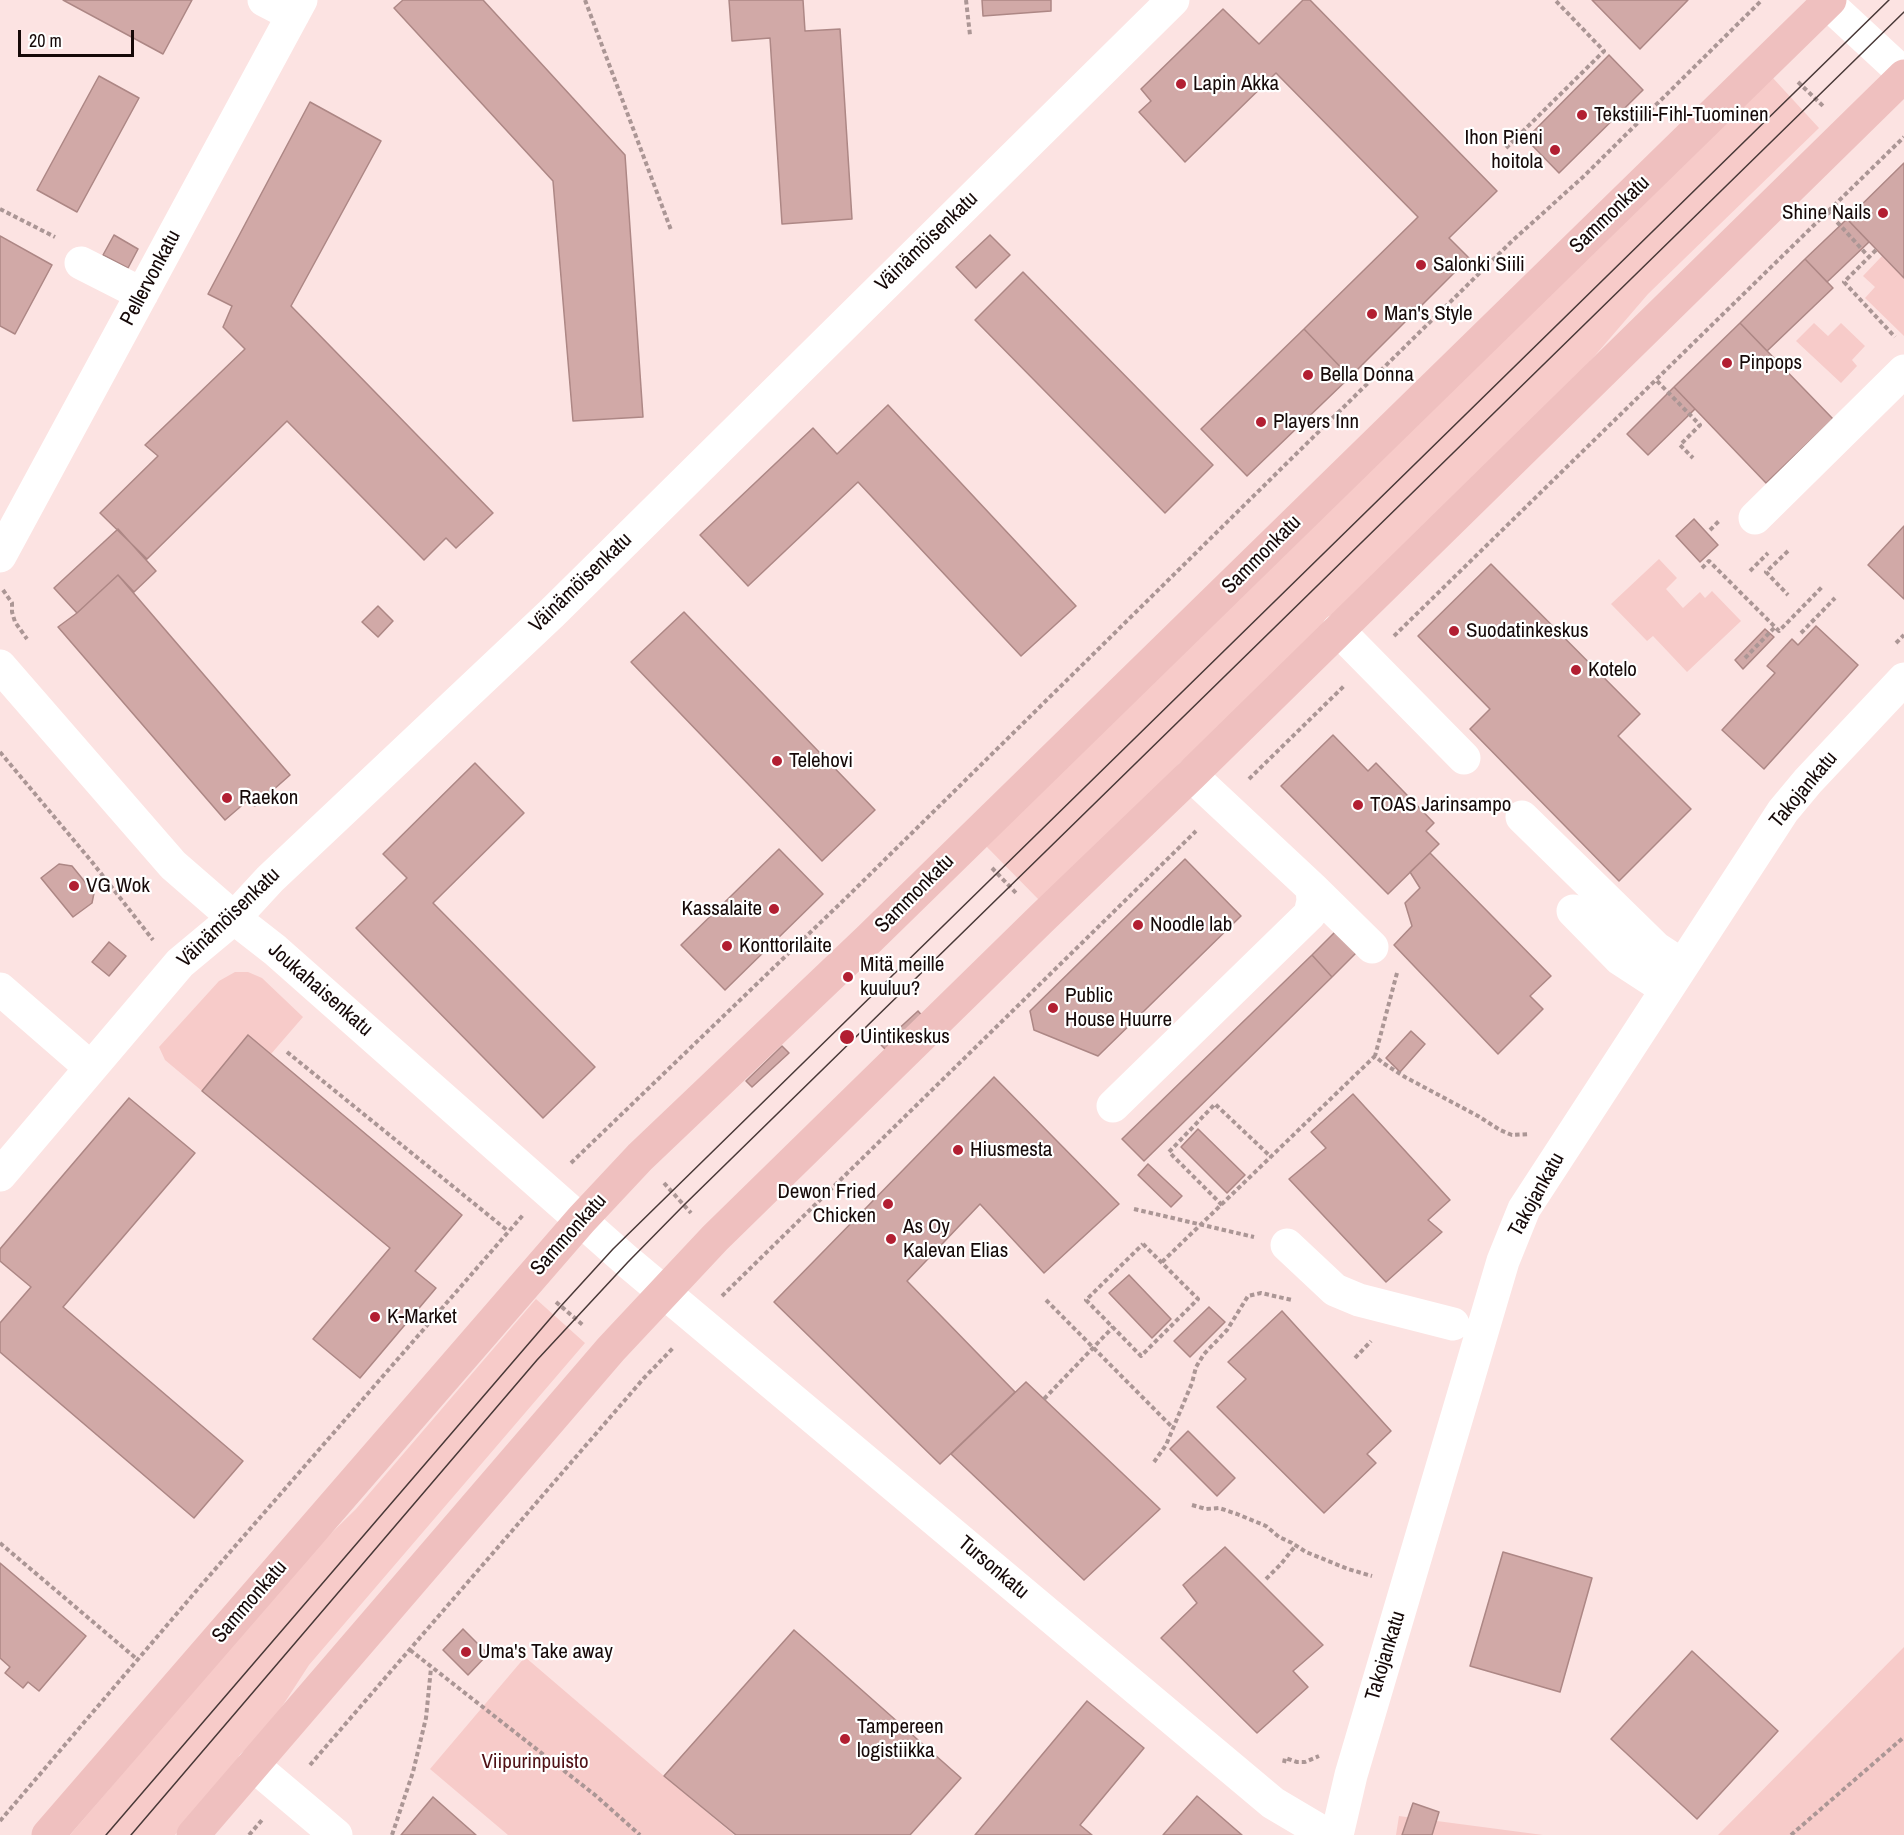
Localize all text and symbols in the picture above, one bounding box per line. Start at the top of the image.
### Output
scale bar [21,18,136,56]
text: 20 m [29,28,62,53]
place label: Lapin Akka [1193,71,1279,97]
marker: Lapin Akka [1174,77,1188,91]
place label: Tekstiili-Fihl-Tuominen [1594,102,1769,128]
marker: Tekstiili-Fihl-Tuominen [1575,108,1589,122]
place label: Ihon Pieni hoitola [1464,125,1543,175]
marker: Ihon Pieni hoitola [1548,143,1562,157]
street label: Sammonkatu [1565,171,1655,259]
street label: Väinämöisenkatu [870,187,984,297]
place label: Shine Nails [1782,200,1871,226]
marker: Shine Nails [1876,206,1890,220]
street label: Pellervonkatu [115,226,187,330]
place label: Salonki Siili [1433,252,1525,278]
marker: Salonki Siili [1414,258,1428,272]
place label: Man's Style [1384,301,1472,327]
marker: Man's Style [1365,307,1379,321]
place label: Pinpops [1739,350,1802,376]
marker: Pinpops [1720,356,1734,370]
place label: Bella Donna [1320,362,1414,388]
marker: Bella Donna [1301,368,1315,382]
place label: Players Inn [1273,409,1359,435]
marker: Players Inn [1254,415,1268,429]
street label: Sammonkatu [1217,510,1307,600]
street label: Väinämöisenkatu [524,528,638,638]
place label: Suodatinkeskus [1466,618,1589,644]
marker: Suodatinkeskus [1447,624,1461,638]
place label: Kotelo [1588,657,1637,683]
marker: Kotelo [1569,663,1583,677]
street label: Takojankatu [1765,747,1843,833]
place label: Telehovi [789,748,853,774]
marker: Telehovi [770,754,784,768]
place label: Raekon [239,785,298,811]
marker: Raekon [220,791,234,805]
place label: TOAS Jarinsampo [1370,792,1511,818]
marker: TOAS Jarinsampo [1351,798,1365,812]
street label: Sammonkatu [870,849,960,939]
street label: Väinämöisenkatu [172,863,286,973]
place label: VG Wok [86,873,150,899]
marker: VG Wok [67,879,81,893]
place label: Kassalaite [682,896,762,922]
marker: Kassalaite [767,902,781,916]
place label: Noodle lab [1150,912,1232,938]
marker: Noodle lab [1131,918,1145,932]
place label: Konttorilaite [739,933,832,959]
street label: Joukahaisenkatu [263,938,377,1042]
marker: Konttorilaite [720,939,734,953]
place label: Mitä meille kuuluu? [860,952,944,1002]
marker: Mitä meille kuuluu? [841,970,855,984]
place label: Public House Huurre [1065,983,1172,1033]
marker: Public House Huurre [1046,1001,1060,1015]
place label: Uintikeskus [860,1024,950,1050]
marker: Uintikeskus [838,1028,856,1046]
place label: Hiusmesta [970,1137,1052,1163]
marker: Hiusmesta [951,1143,965,1157]
street label: Takojankatu [1504,1149,1570,1241]
place label: Dewon Fried Chicken [777,1179,876,1229]
street label: Sammonkatu [526,1189,612,1281]
marker: Dewon Fried Chicken [881,1197,895,1211]
place label: As Oy Kalevan Elias [903,1214,1008,1264]
marker: As Oy Kalevan Elias [884,1232,898,1246]
place label: K-Market [387,1304,457,1330]
marker: K-Market [368,1310,382,1324]
street label: Tursonkatu [952,1531,1034,1605]
street label: Sammonkatu [207,1555,293,1649]
street label: Takojankatu [1360,1608,1412,1704]
place label: Uma's Take away [478,1639,613,1665]
marker: Uma's Take away [459,1645,473,1659]
place label: Tampereen logistiikka [857,1714,943,1764]
marker: Tampereen logistiikka [838,1732,852,1746]
park label: Viipurinpuisto [482,1749,588,1775]

